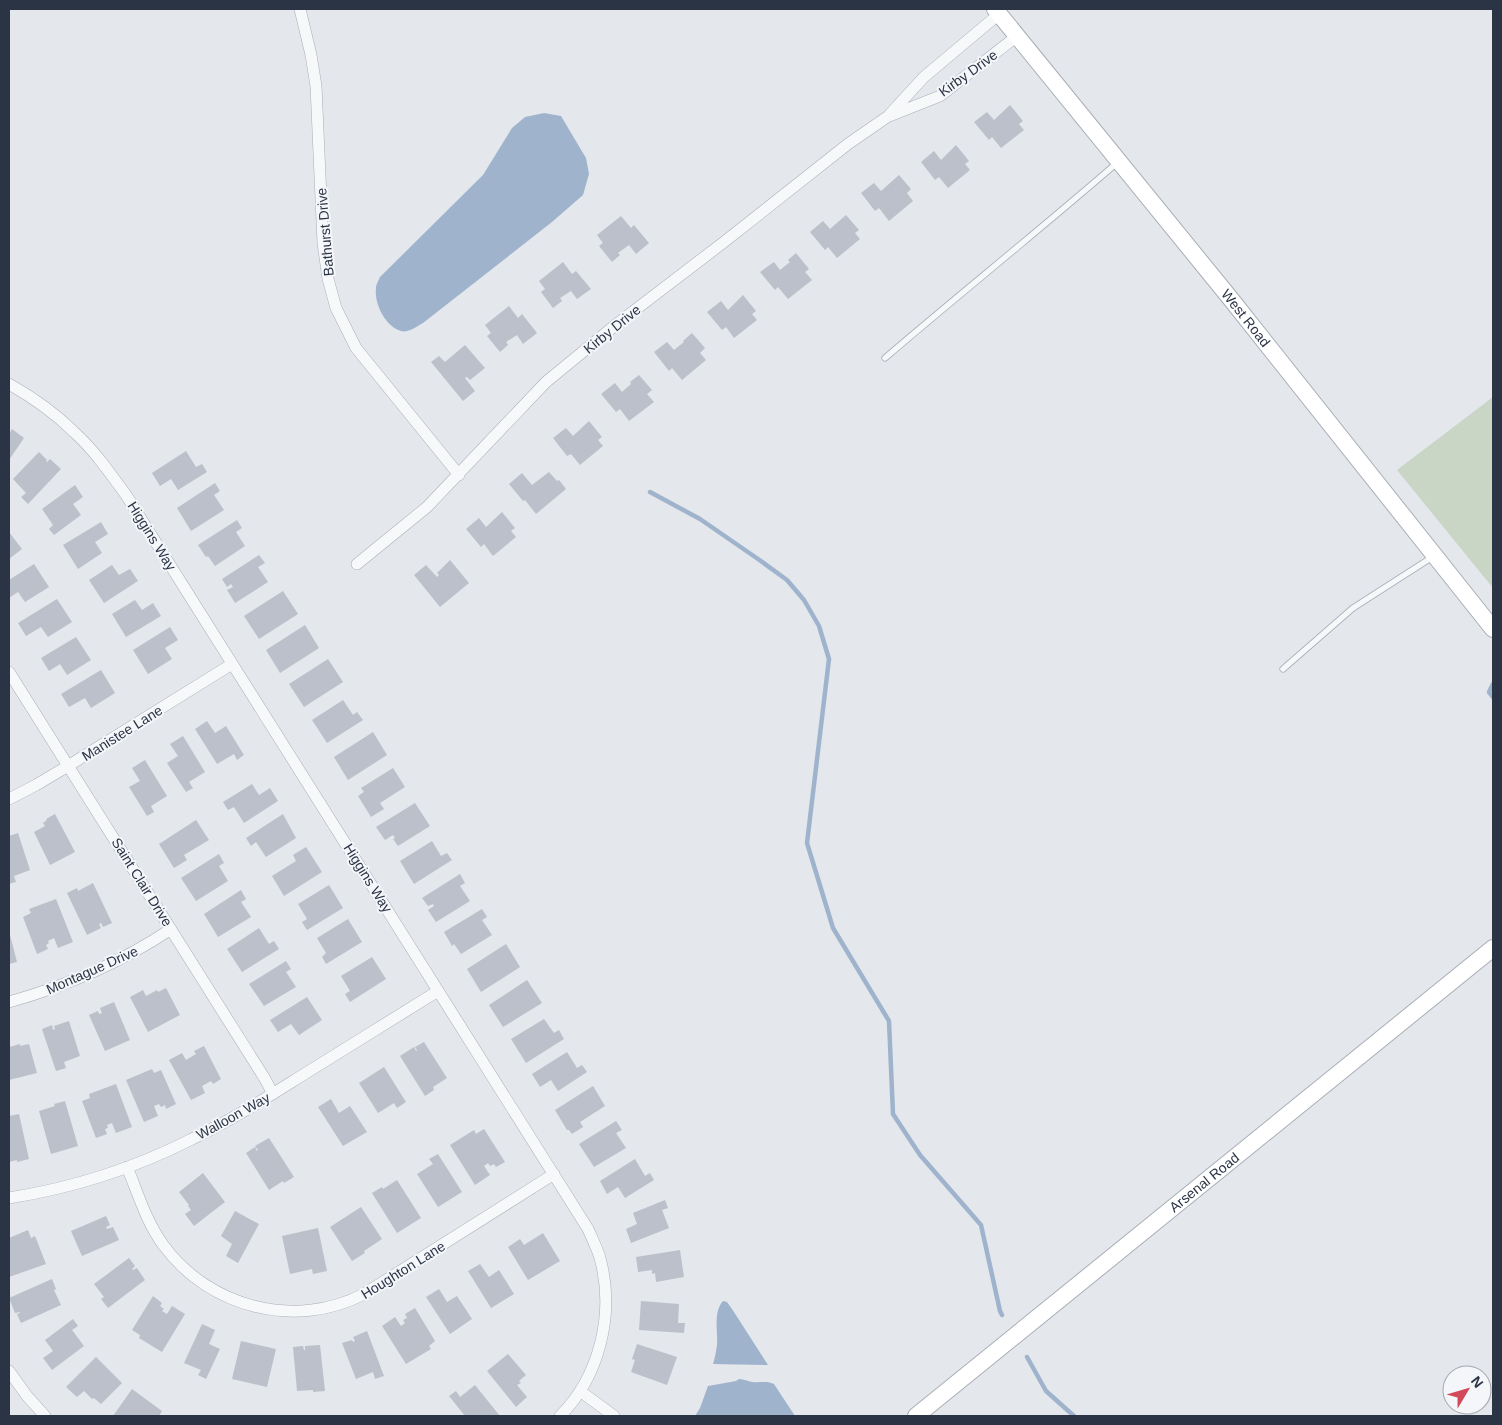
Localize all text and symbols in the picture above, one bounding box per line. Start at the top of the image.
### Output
street label: Kirby Drive [936,46,1001,100]
street label: Bathurst Drive [313,187,337,277]
street label: West Road [1218,286,1274,350]
street label: Kirby Drive [580,301,644,357]
street label: Higgins Way [125,499,179,573]
street label: Manistee Lane [79,702,165,764]
street label: Saint Clair Drive [108,835,176,929]
street label: Higgins Way [341,841,395,915]
street label: Montague Drive [44,943,141,997]
street label: Walloon Way [194,1089,272,1143]
street label: Arsenal Road [1166,1149,1242,1215]
street label: Houghton Lane [358,1238,448,1302]
north arrow [1442,1365,1492,1415]
text: N [1468,1373,1487,1391]

